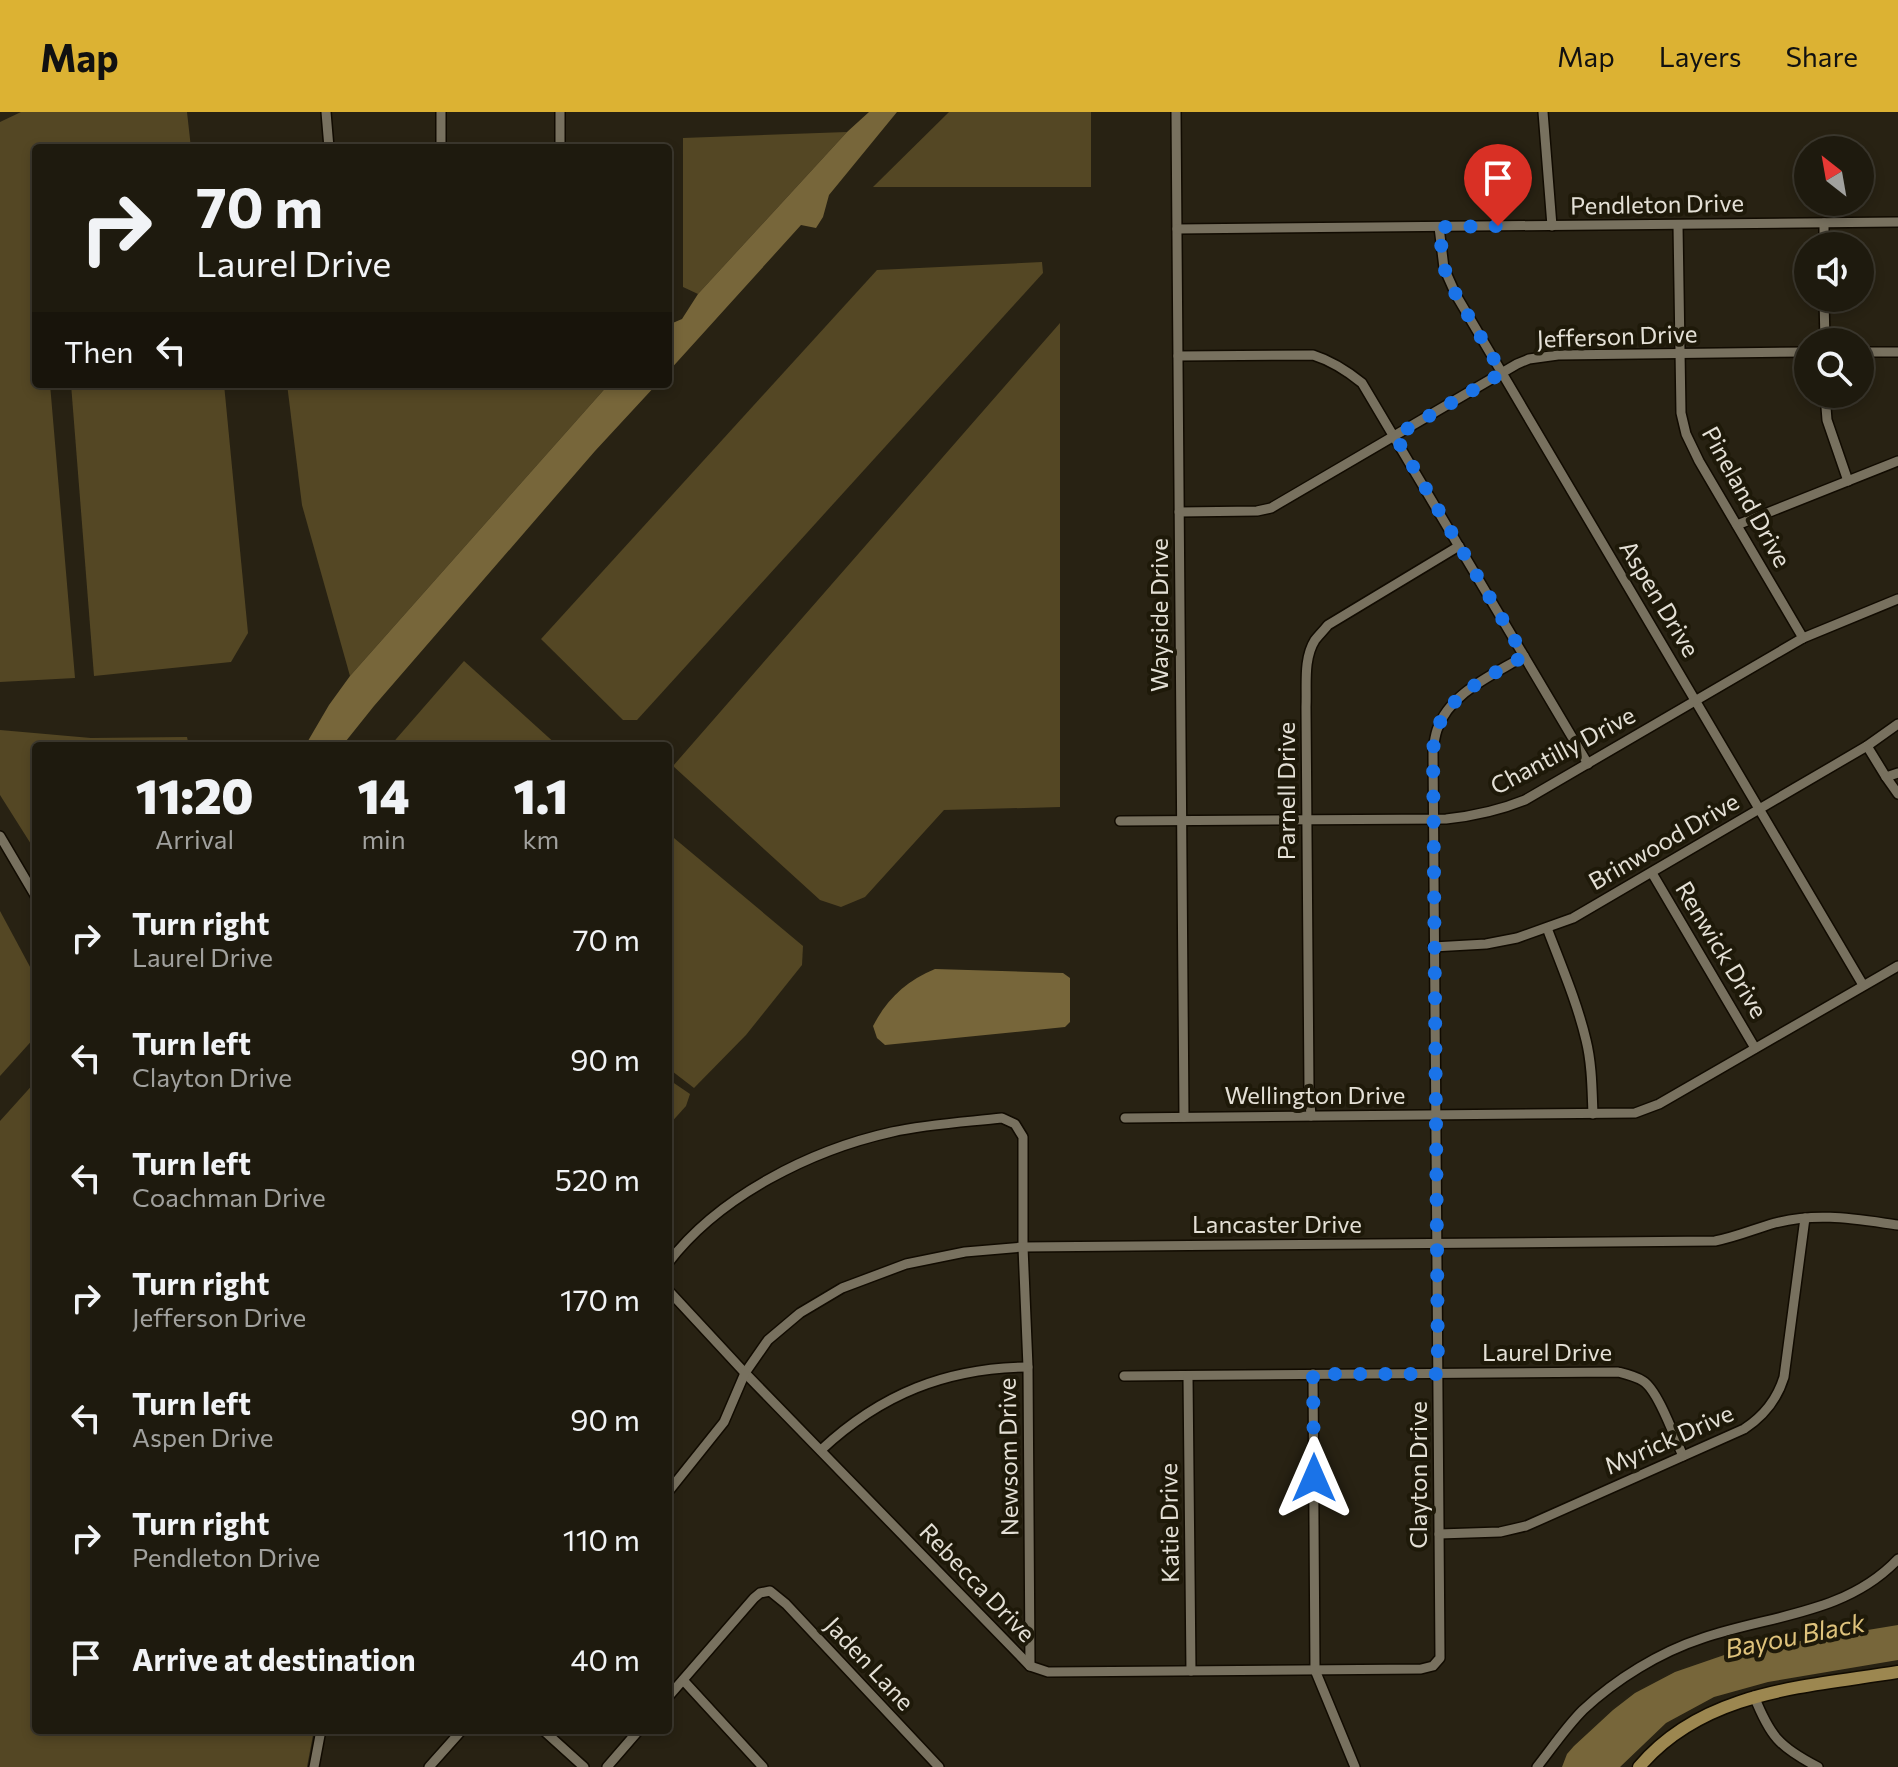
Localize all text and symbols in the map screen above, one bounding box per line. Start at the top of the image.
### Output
text: Map [40,33,119,80]
text: Map [1557,39,1615,73]
text: Layers [1659,39,1741,73]
text: Share [1785,39,1858,73]
north arrow [1794,136,1874,216]
map controls [1794,136,1874,408]
pin [1464,144,1532,226]
icon: arrive [1476,156,1520,200]
text: 70 m [196,171,323,240]
icon: right [64,176,168,280]
street label: Pendleton Drive [1570,187,1744,220]
button: sound [1794,232,1874,312]
text: Laurel Drive [196,240,391,284]
street label: Jefferson Drive [1536,318,1698,353]
icon: left [149,328,193,372]
button: search [1794,328,1874,408]
text: Then [64,332,133,369]
street label: Pineland Drive [1697,421,1798,572]
street label: Aspen Drive [1614,535,1706,662]
street label: Wayside Drive [1144,538,1173,692]
street label: Chantilly Drive [1485,699,1640,800]
street label: Parnell Drive [1271,722,1300,860]
text: 11:20 [136,765,254,824]
text: 14 [357,765,410,824]
text: 1.1 [513,765,568,824]
street label: Brinwood Drive [1583,786,1744,895]
text: Arrival [155,823,234,854]
text: min [361,823,406,854]
text: km [522,823,559,854]
street label: Renwick Drive [1670,876,1774,1023]
text: Turn right [132,904,269,941]
icon: right [64,916,108,960]
text: 70 m [573,920,640,957]
text: Laurel Drive [132,941,273,972]
text: Turn left [132,1024,251,1061]
icon: left [64,1036,108,1080]
text: 90 m [570,1040,640,1077]
text: Clayton Drive [132,1061,292,1092]
street label: Wellington Drive [1225,1080,1405,1109]
text: Turn left [132,1144,251,1181]
icon: left [64,1156,108,1200]
text: 520 m [555,1160,640,1197]
text: Coachman Drive [132,1181,326,1212]
street label: Lancaster Drive [1192,1209,1362,1238]
text: Turn right [132,1264,269,1301]
icon: right [64,1276,108,1320]
text: 170 m [560,1280,640,1317]
text: Jefferson Drive [132,1301,306,1332]
street label: Laurel Drive [1482,1337,1612,1366]
street label: Newsom Drive [992,1378,1023,1536]
text: Turn left [132,1384,251,1421]
icon: left [64,1396,108,1440]
street label: Myrick Drive [1600,1397,1737,1480]
text: 90 m [570,1400,640,1437]
street label: Clayton Drive [1403,1401,1432,1549]
text: Aspen Drive [132,1421,274,1452]
position arrow [1272,1436,1356,1520]
street label: Katie Drive [1153,1463,1184,1583]
text: Turn right [132,1504,269,1541]
icon: right [64,1516,108,1560]
street label: Rebecca Drive [914,1517,1042,1647]
text: 110 m [563,1520,640,1557]
text: Pendleton Drive [132,1541,320,1572]
water label: Bayou Black [1722,1606,1868,1663]
street label: Jaden Lane [820,1610,921,1716]
icon: arrive [64,1636,108,1680]
text: Arrive at destination [132,1640,416,1677]
text: 40 m [571,1640,640,1677]

